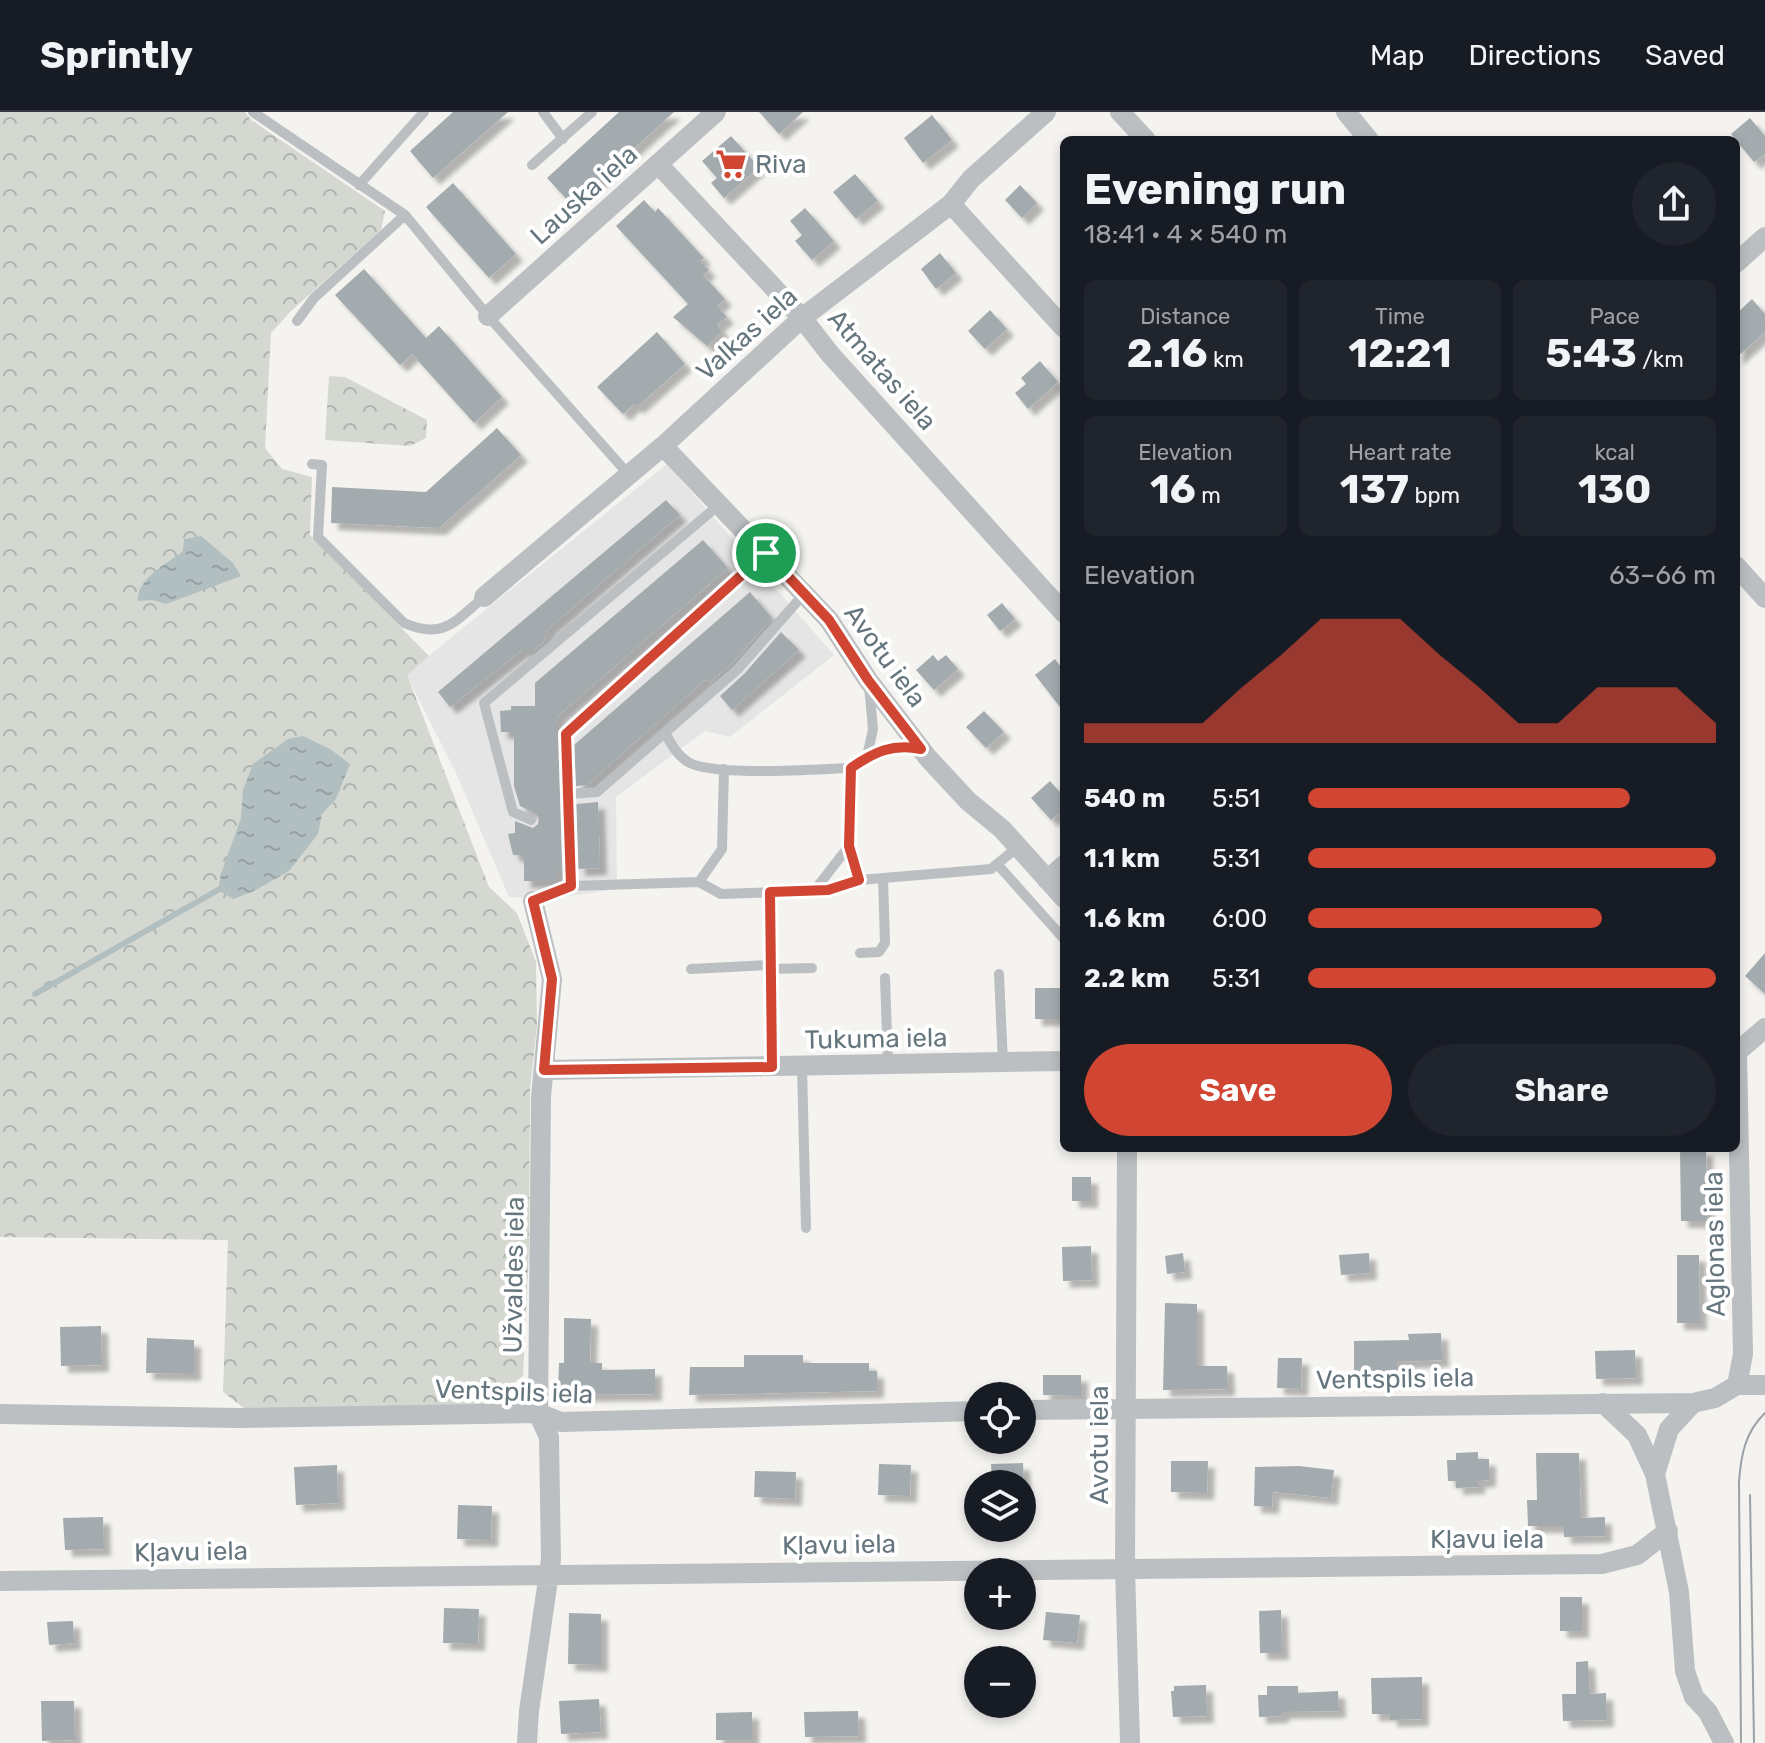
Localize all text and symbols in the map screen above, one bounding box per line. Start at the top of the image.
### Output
text: Sprintly [40,32,193,78]
text: Map [1370,39,1424,72]
text: Directions [1468,39,1601,72]
text: Saved [1645,39,1725,72]
street label: Lauska iela [524,139,644,251]
supermarket icon: Riva [714,147,748,181]
place label: Riva [755,149,807,180]
button: share [1632,162,1716,246]
text: Evening run [1084,163,1346,215]
text: 18:41 · 4 × 540 m [1084,219,1287,250]
street label: Valkas iela [690,281,804,387]
street label: Atmatas iela [821,303,943,437]
text: Distance [1140,303,1230,330]
text: Time [1375,303,1425,330]
text: Pace [1589,303,1640,330]
text: 2.16 [1127,330,1208,377]
text: 12:21 [1348,330,1452,377]
text: 5:43 [1546,330,1637,377]
text: km [1208,346,1244,373]
text: /km [1637,346,1684,373]
text: Elevation [1138,439,1232,466]
text: Heart rate [1348,439,1452,466]
text: kcal [1594,439,1635,466]
text: 16 [1150,466,1196,513]
text: 137 [1340,466,1409,513]
text: 130 [1578,466,1651,513]
text: m [1196,482,1221,509]
text: bpm [1409,482,1460,509]
pin [732,519,800,587]
icon: arrive [744,531,788,575]
text: Elevation [1084,560,1195,591]
text: 63–66 m [1609,560,1716,591]
street label: Avotu iela [837,599,933,713]
text: 540 m [1084,783,1166,814]
text: 5:51 [1212,783,1260,814]
text: 1.1 km [1084,843,1160,874]
text: 5:31 [1212,843,1260,874]
text: 1.6 km [1084,903,1166,934]
text: 6:00 [1212,903,1267,934]
text: 2.2 km [1084,963,1170,994]
text: 5:31 [1212,963,1260,994]
street label: Tukuma iela [804,1022,948,1056]
button: Save [1084,1044,1392,1136]
button: Share [1408,1044,1716,1136]
street label: Aglonas iela [1698,1171,1732,1317]
street label: Užvaldes iela [497,1196,531,1354]
street label: Ventspils iela [1315,1362,1475,1396]
street label: Ventspils iela [434,1374,594,1410]
map controls [964,1382,1036,1718]
button: locate [964,1382,1036,1454]
street label: Avotu iela [1084,1385,1115,1505]
button: layers [964,1470,1036,1542]
street label: Kļavu iela [1430,1524,1544,1555]
street label: Kļavu iela [782,1529,896,1561]
street label: Kļavu iela [134,1536,248,1568]
button: + [964,1558,1036,1630]
button: − [964,1646,1036,1718]

